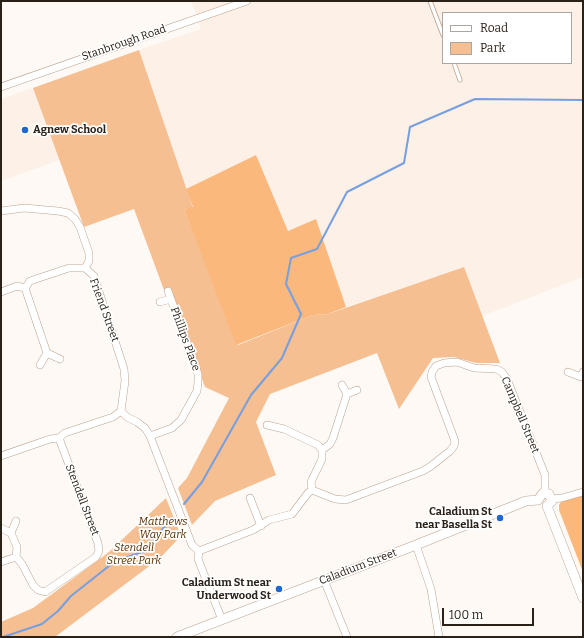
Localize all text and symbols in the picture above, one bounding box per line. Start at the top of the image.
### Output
legend [442,12,572,64]
text: Road [480,21,508,35]
street label: Stanbrough Road [80,22,168,64]
text: Park [480,41,505,55]
place label: Agnew School [33,123,106,137]
marker: Agnew School [20,125,30,135]
street label: Friend Street [86,276,122,344]
street label: Phillips Place [167,305,203,373]
street label: Campbell Street [498,375,542,455]
street label: Stendell Street [62,462,102,538]
place label: Caladium St near Basella St [415,505,492,531]
marker: Caladium St near Basella St [495,513,505,523]
park label: Matthews Way Park [139,515,187,541]
park label: Stendell Street Park [107,541,161,567]
street label: Caladium Street [317,546,399,588]
place label: Caladium St near Underwood St [182,576,271,602]
marker: Caladium St near Underwood St [274,584,284,594]
scale bar [444,600,536,626]
text: 100 m [449,608,483,622]

